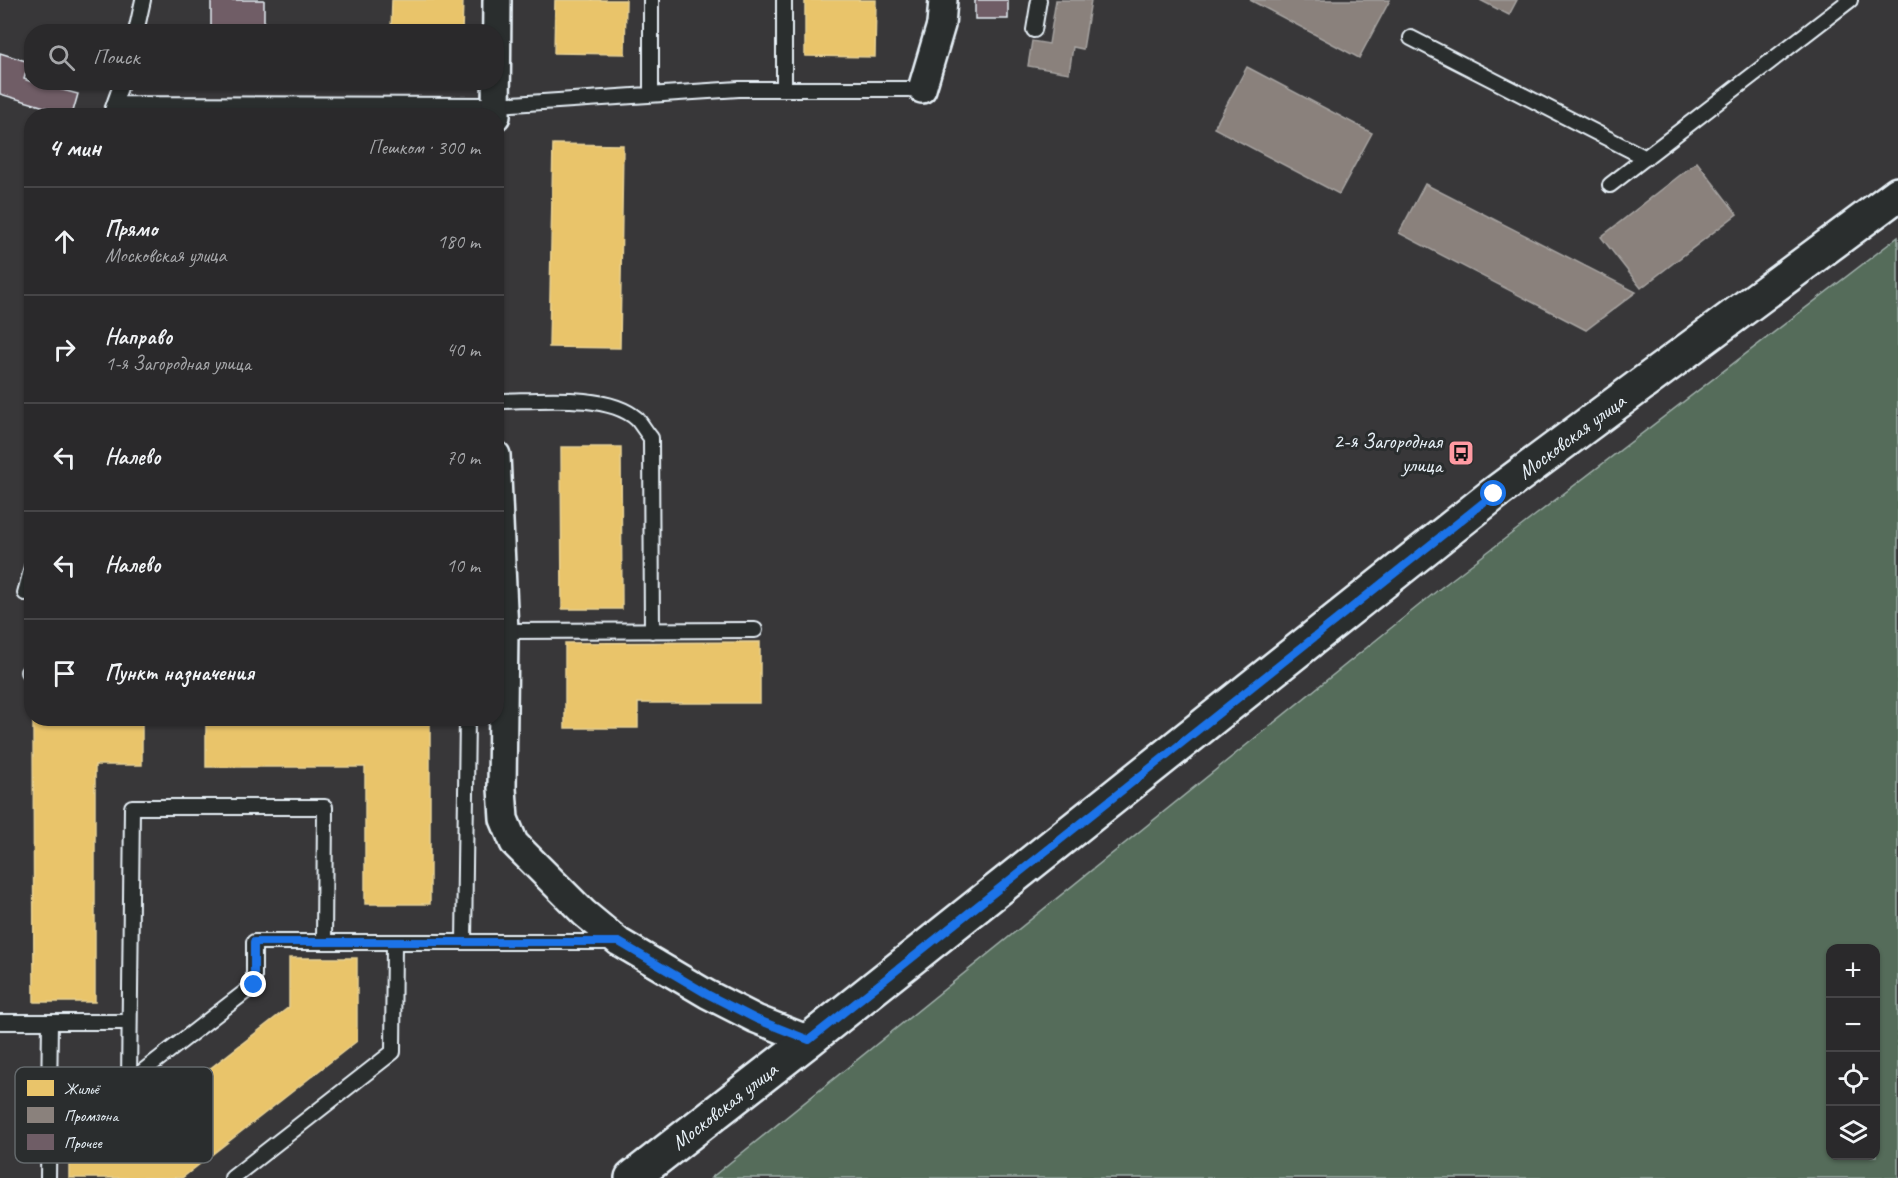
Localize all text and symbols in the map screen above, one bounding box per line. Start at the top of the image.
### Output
search box [24,24,504,90]
icon: search [45,41,78,74]
text: Поиск [93,43,139,71]
text: 4 мин [48,131,101,164]
text: Пешком · 300 m [368,135,480,160]
text: Прямо [105,215,157,243]
icon: ahead [48,225,81,258]
text: 180 m [437,229,480,254]
text: Московская улица [105,243,226,268]
text: Направо [105,323,172,351]
icon: right [48,333,81,366]
text: 40 m [446,337,480,362]
text: 1-я Загородная улица [105,351,251,376]
street label: Московская улица [1513,387,1632,485]
place label: 2-я Загородная улица [1333,428,1444,478]
bus stop icon: 2-я Загородная улица [1446,438,1476,468]
icon: left [48,441,81,474]
text: Налево [105,443,161,471]
text: 70 m [446,445,480,470]
route start [1480,480,1506,506]
icon: left [48,549,81,582]
text: Налево [105,551,161,579]
text: 10 m [446,553,480,578]
icon: arrive [48,657,81,690]
text: Пункт назначения [105,659,254,687]
map controls [1826,944,1880,1160]
button: + [1826,944,1880,998]
route end [240,971,266,997]
button: − [1826,998,1880,1052]
button: locate [1826,1052,1880,1106]
street label: Московская улица [666,1056,784,1155]
legend [15,1067,213,1163]
text: Жильё [64,1079,102,1099]
text: Промзона [64,1106,119,1126]
button: layers [1826,1106,1880,1160]
text: Прочее [64,1133,103,1153]

